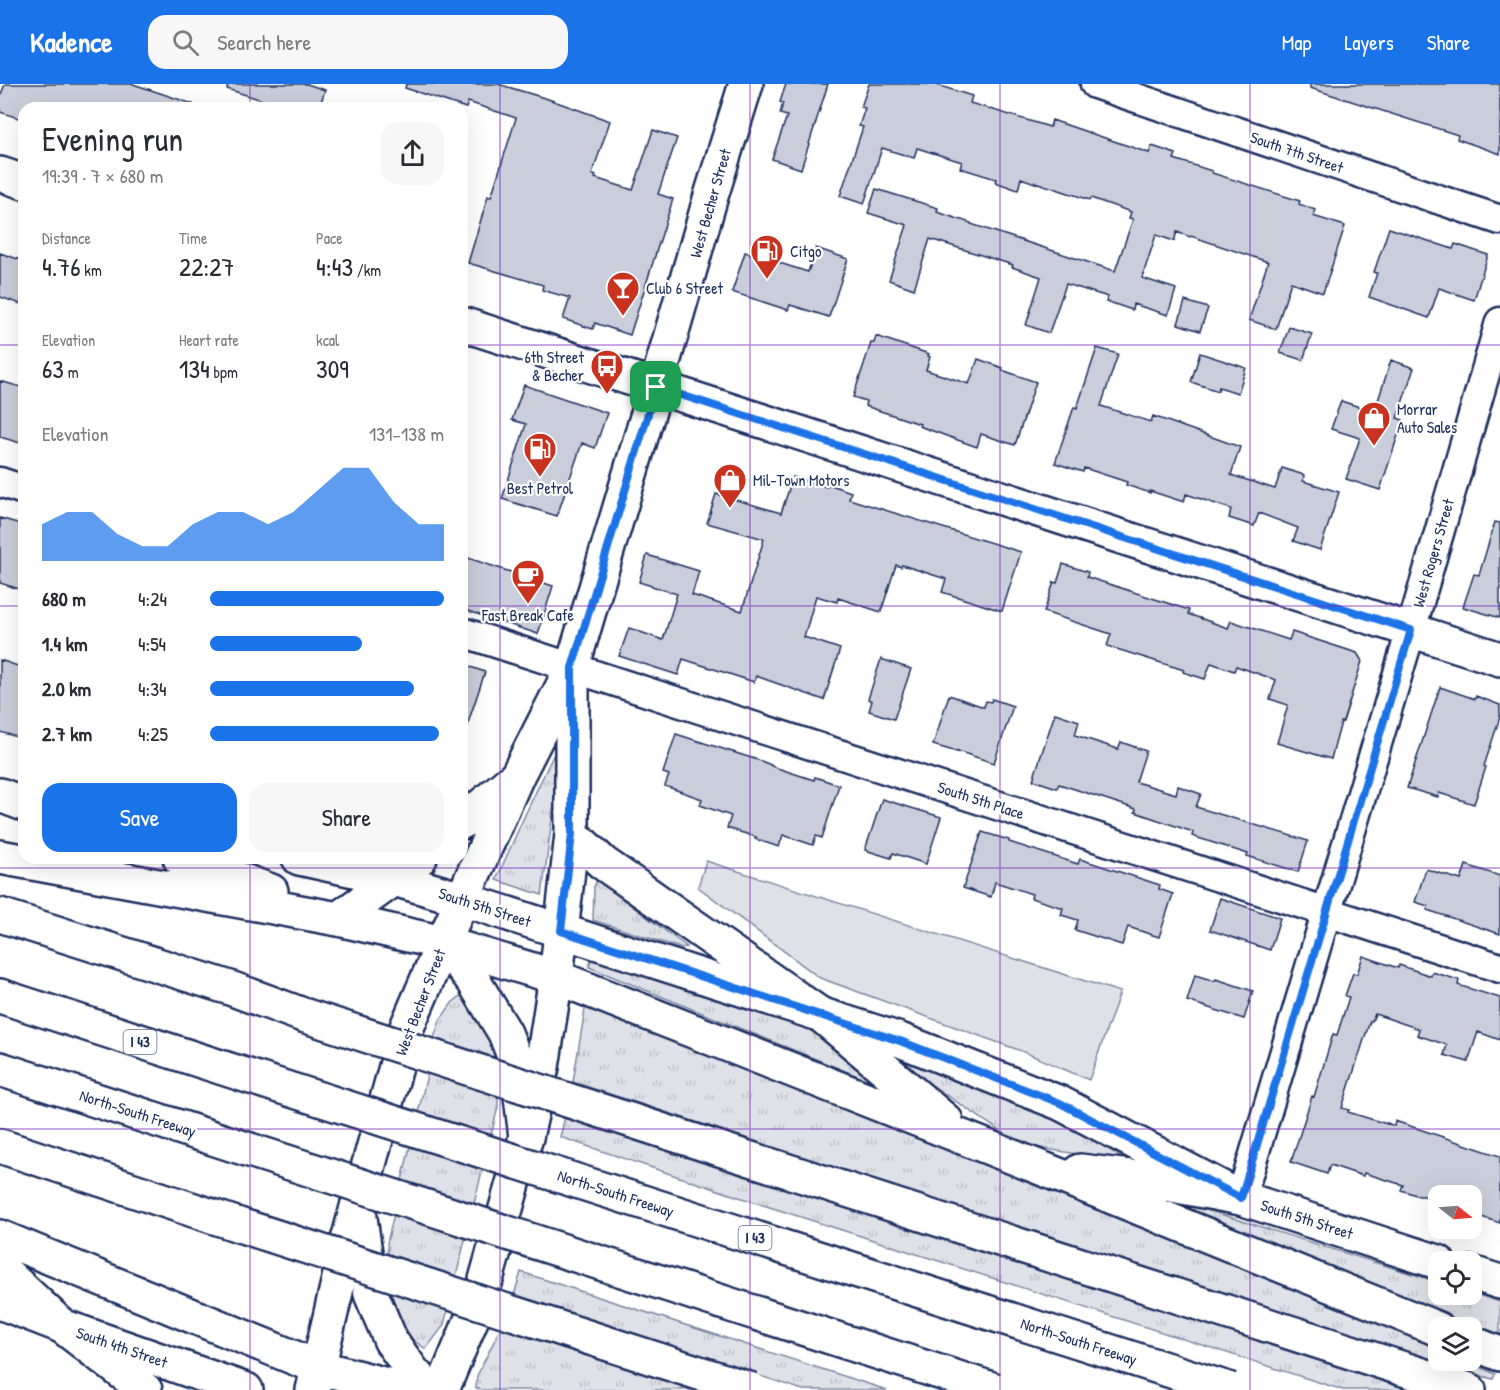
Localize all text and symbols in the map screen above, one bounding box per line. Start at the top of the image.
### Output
search box [148,15,568,69]
text: Kadence [30,23,112,61]
icon: search [169,26,202,59]
text: Search here [217,27,311,57]
text: Map [1282,28,1311,57]
text: Layers [1344,28,1394,57]
text: Share [1427,28,1470,57]
text: Evening run [42,117,183,161]
button: share [381,122,444,185]
street label: South 7th Street [1247,126,1347,178]
street label: West Becher Street [684,145,736,260]
text: 19:39 · 7 × 680 m [42,162,163,189]
text: Distance [42,227,91,249]
text: Time [179,227,207,249]
text: Pace [316,227,343,249]
fuel station icon: Citgo [749,233,785,280]
place label: Citgo [790,240,822,262]
text: 4.76 [42,249,81,284]
text: 22:27 [179,249,234,284]
text: 4:43 [316,249,353,284]
text: km [81,259,102,281]
text: /km [353,259,381,281]
bar icon: Club 6 Street [605,270,641,317]
place label: Club 6 Street [646,277,724,299]
text: Elevation [42,329,95,351]
text: Heart rate [179,329,239,351]
text: kcal [316,329,339,351]
place label: 6th Street & Becher [524,346,584,386]
bus stop icon: 6th Street & Becher [589,348,625,395]
text: 63 [42,351,64,386]
text: 134 [179,351,210,386]
text: 309 [316,351,349,386]
text: m [64,361,79,383]
text: bpm [210,361,238,383]
pin [630,361,681,412]
icon: arrive [639,370,672,403]
place label: Morrar Auto Sales [1397,398,1457,438]
shop icon: Morrar Auto Sales [1356,400,1392,447]
text: Elevation [42,420,108,447]
text: 131–138 m [369,420,444,447]
fuel station icon: Best Petrol [522,431,558,478]
shop icon: Mil-Town Motors [712,462,748,509]
place label: Mil-Town Motors [753,469,849,491]
place label: Best Petrol [507,477,574,499]
street label: West Rogers Street [1407,496,1459,610]
cafe icon: Fast Break Cafe [510,558,546,605]
text: 680 m [42,585,86,612]
text: 4:24 [138,585,167,612]
place label: Fast Break Cafe [481,604,575,626]
text: 1.4 km [42,630,88,657]
text: 4:54 [138,630,166,657]
text: 2.0 km [42,675,91,702]
text: 4:34 [138,675,167,702]
text: 2.7 km [42,720,92,747]
text: 4:25 [138,720,168,747]
street label: South 5th Place [935,776,1028,824]
button: Save [42,783,237,852]
button: Share [249,783,444,852]
street label: South 5th Street [436,882,535,932]
street label: West Becher Street [390,945,451,1058]
road number: I 43 [124,1030,156,1054]
street label: North-South Freeway [77,1084,199,1142]
street label: North-South Freeway [555,1164,677,1222]
north arrow [1428,1185,1482,1239]
map controls [1428,1185,1482,1371]
street label: South 5th Street [1258,1194,1357,1244]
road number: I 43 [738,1226,771,1250]
button: locate [1428,1251,1482,1305]
street label: North-South Freeway [1018,1312,1140,1370]
button: layers [1428,1317,1482,1371]
street label: South 4th Street [73,1321,171,1373]

